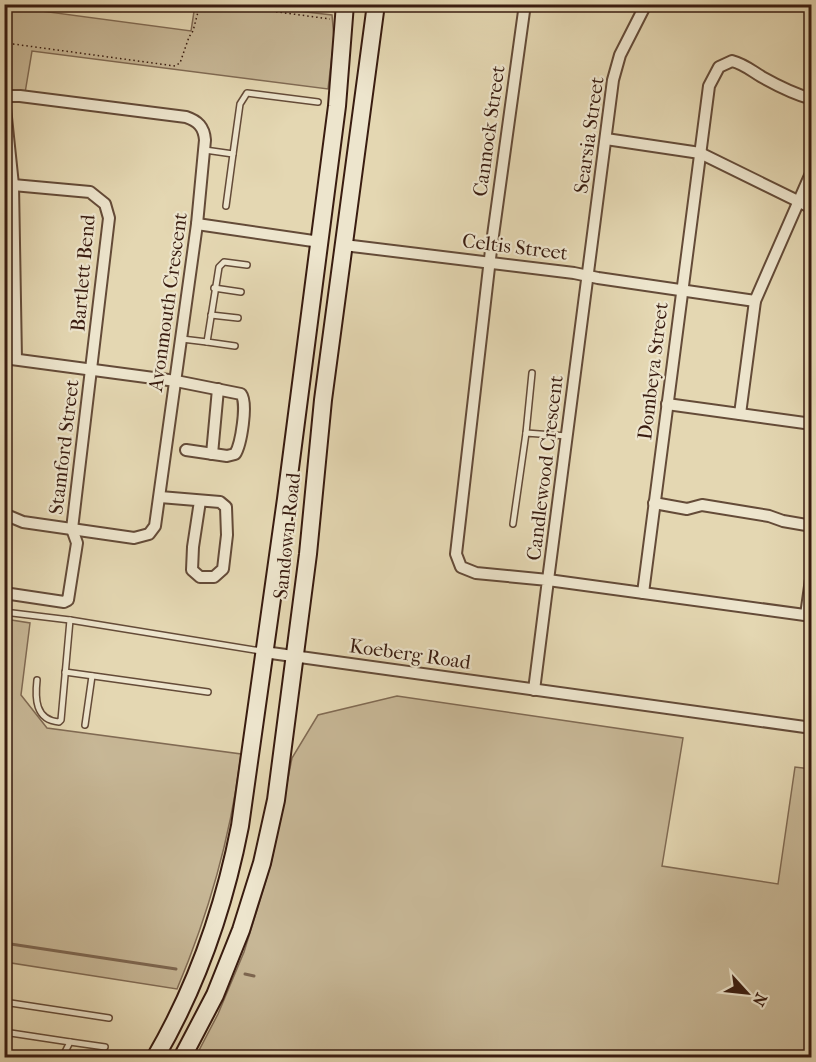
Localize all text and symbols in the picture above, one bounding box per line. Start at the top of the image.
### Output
street label: Cannock Street [468,64,510,198]
street label: Searsia Street [569,75,609,195]
street label: Avonmouth Crescent [144,211,192,394]
street label: Bartlett Bend [66,213,100,332]
street label: Celtis Street [461,229,569,265]
street label: Dombeya Street [633,301,673,441]
street label: Candlewood Crescent [522,374,568,562]
street label: Stamford Street [44,378,84,516]
street label: Sandown Road [269,471,305,600]
street label: Koeberg Road [348,634,473,674]
north arrow [717,963,777,1023]
text: N [748,990,771,1010]

